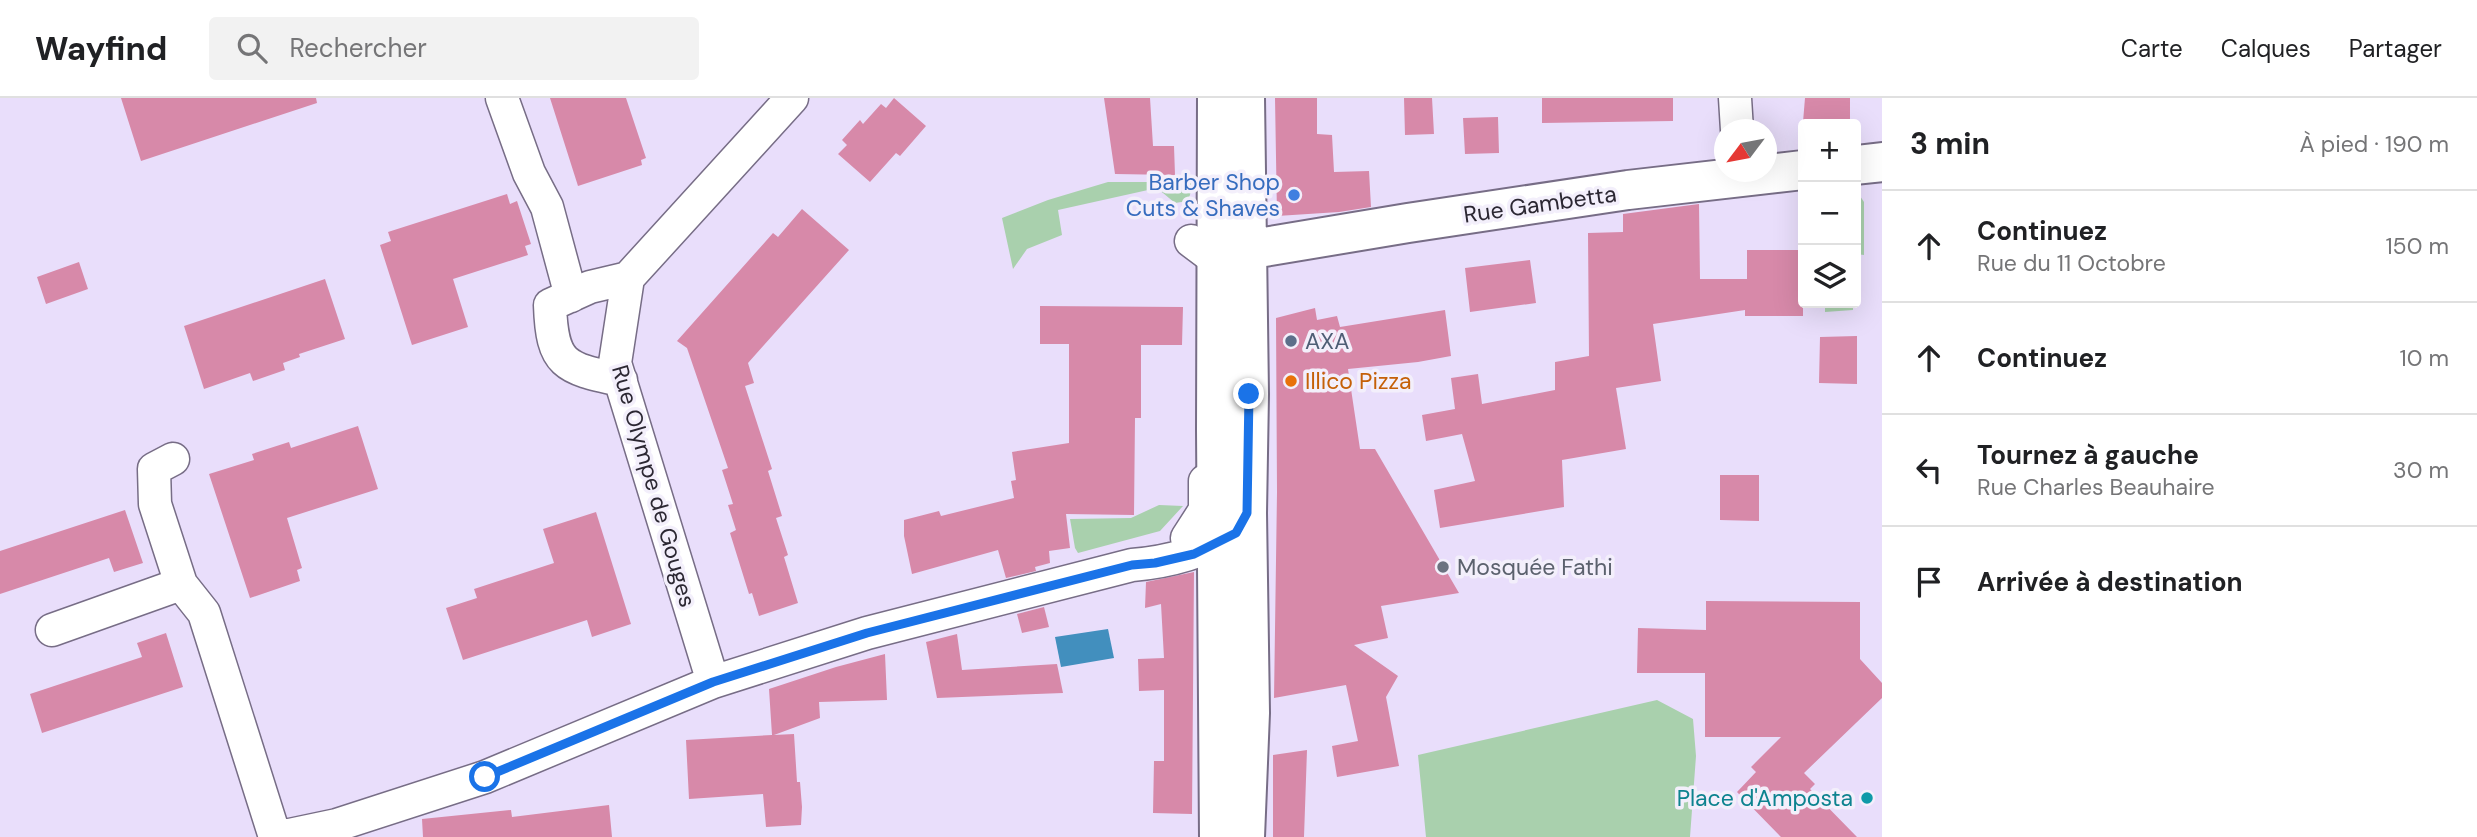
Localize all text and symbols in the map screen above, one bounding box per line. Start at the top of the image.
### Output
search box [209,17,699,80]
text: Wayfind [35,27,167,70]
icon: search [233,29,271,67]
text: Rechercher [289,31,427,65]
text: Carte [2121,33,2183,64]
text: Calques [2221,33,2311,64]
text: Partager [2349,33,2442,64]
north arrow [1714,119,1777,182]
map controls [1798,119,1861,308]
button: + [1798,119,1861,182]
text: 3 min [1910,124,1990,163]
text: À pied · 190 m [2299,129,2449,159]
place label: Barber Shop Cuts & Shaves [1126,167,1280,223]
street label: Rue Gambetta [1462,178,1618,230]
button: − [1798,182,1861,245]
marker: Barber Shop Cuts & Shaves [1286,187,1302,203]
text: Continuez [1977,214,2107,248]
icon: ahead [1910,227,1948,265]
text: 150 m [2385,231,2449,261]
button: layers [1798,245,1861,308]
text: Rue du 11 Octobre [1977,248,2166,278]
place label: AXA [1305,326,1349,356]
marker: AXA [1283,333,1299,349]
icon: ahead [1910,339,1948,377]
text: Continuez [1977,341,2107,375]
text: 10 m [2399,343,2449,373]
street label: Rue Olympe de Gouges [605,361,703,611]
place label: Illico Pizza [1305,366,1412,396]
marker: Illico Pizza [1283,373,1299,389]
route end [1233,378,1264,409]
text: Tournez à gauche [1977,438,2199,472]
icon: left [1910,451,1948,489]
text: 30 m [2393,455,2449,485]
text: Rue Charles Beauhaire [1977,472,2215,502]
place label: Mosquée Fathi [1457,552,1613,582]
marker: Mosquée Fathi [1435,559,1451,575]
icon: arrive [1910,563,1948,601]
text: Arrivée à destination [1977,565,2243,599]
route start [469,761,500,792]
place label: Place d'Amposta [1677,783,1853,813]
marker: Place d'Amposta [1859,790,1875,806]

